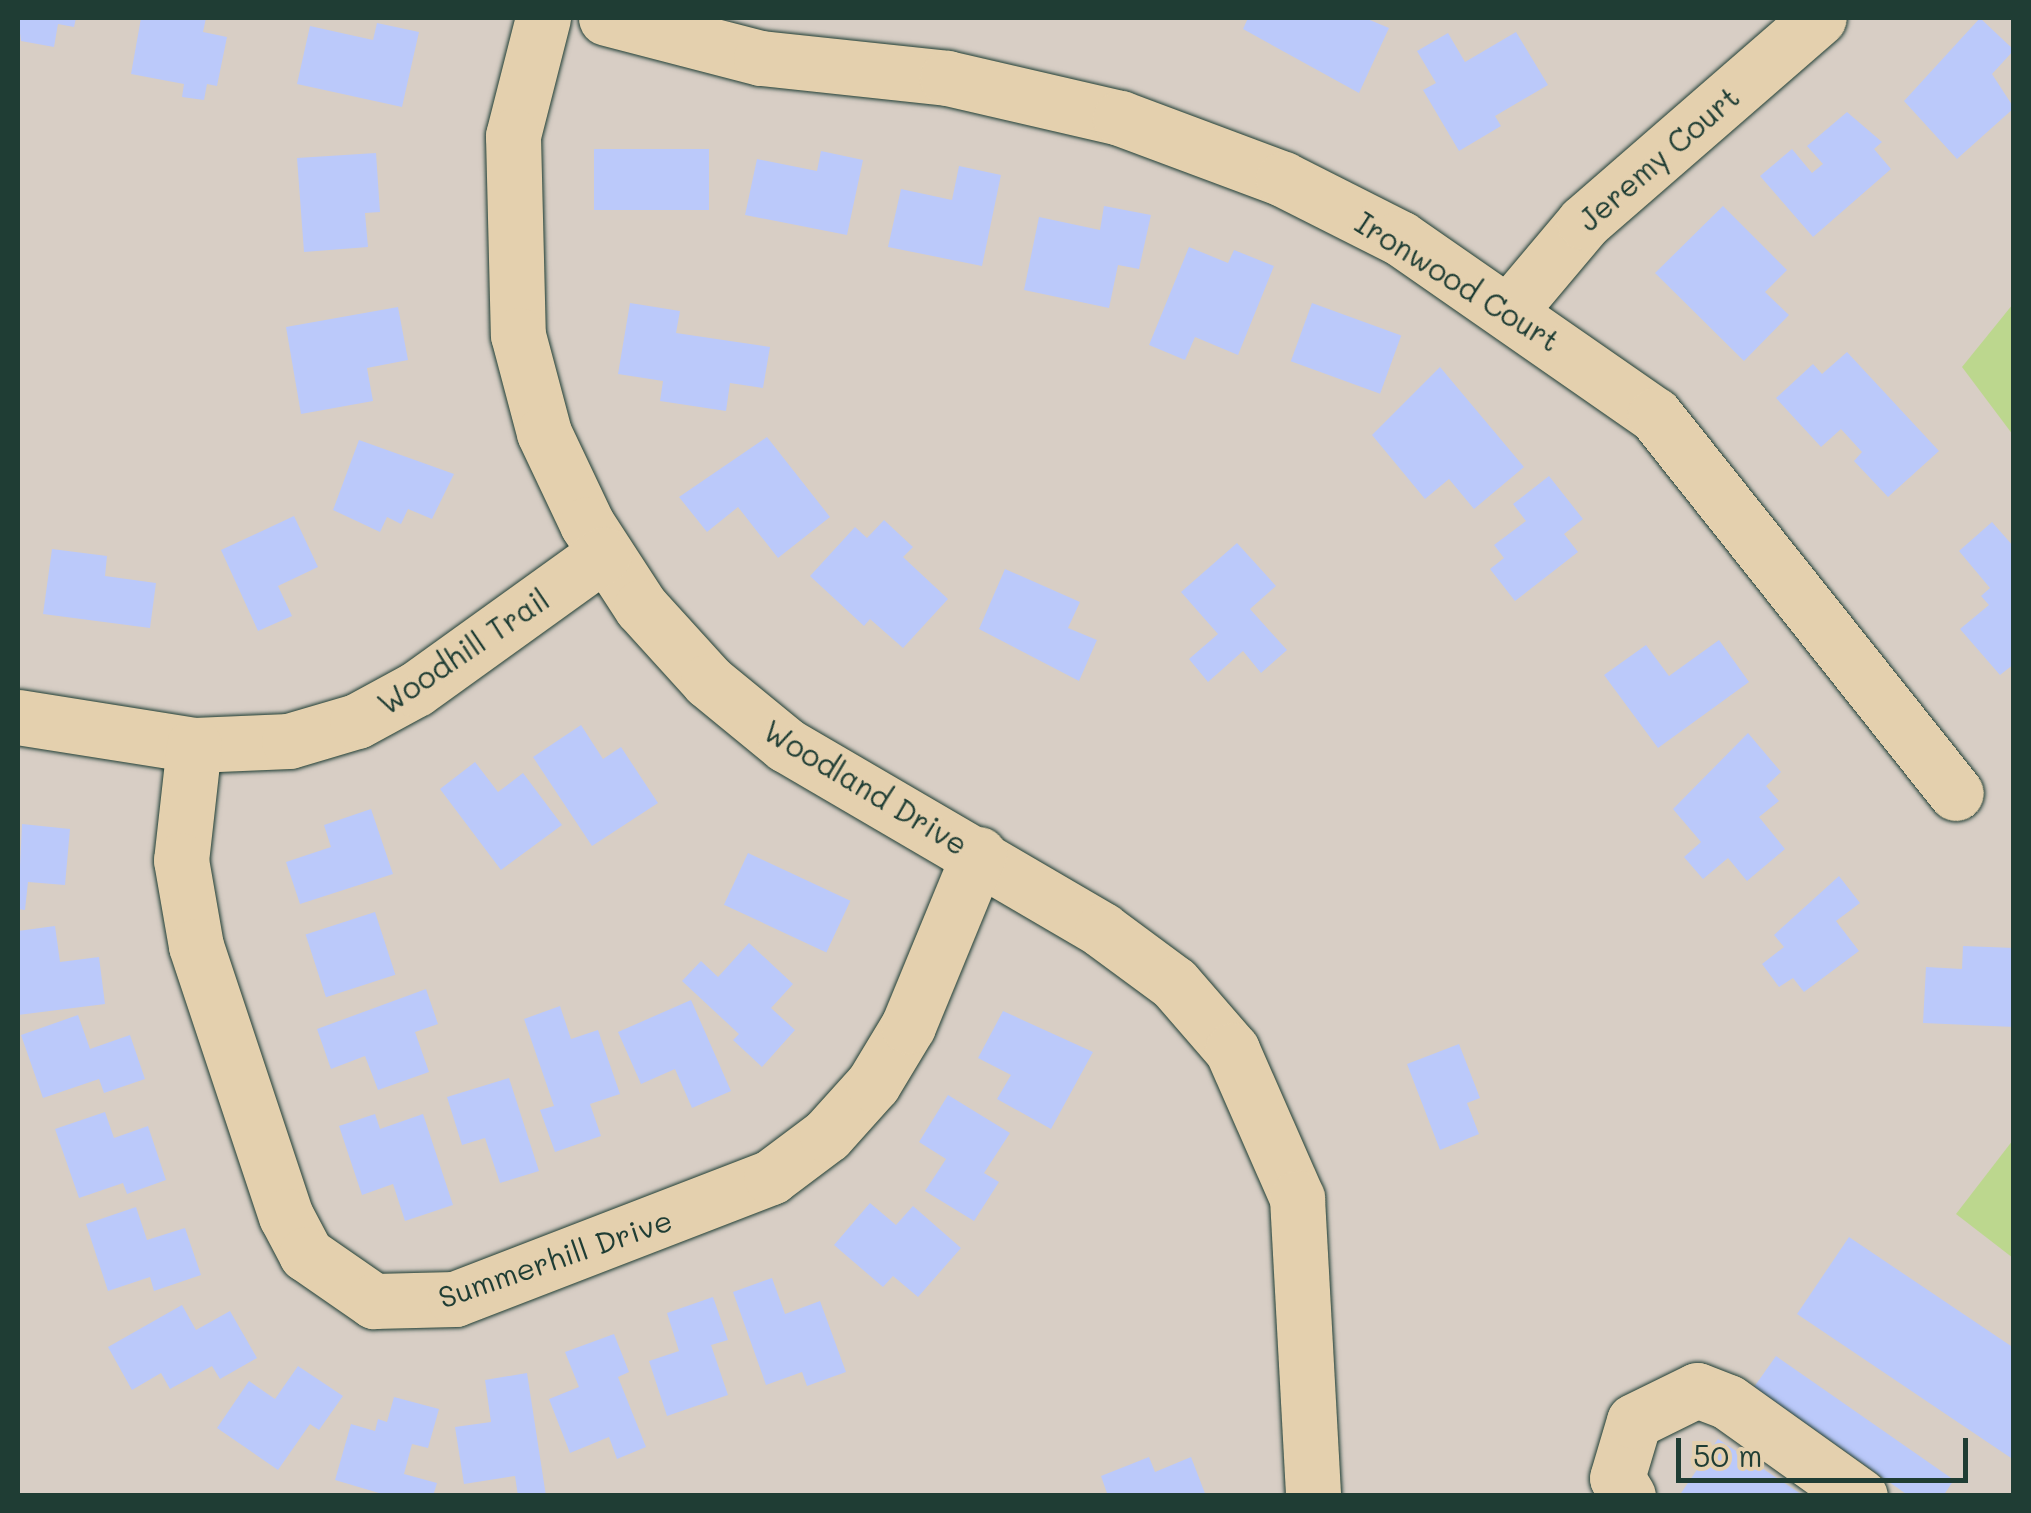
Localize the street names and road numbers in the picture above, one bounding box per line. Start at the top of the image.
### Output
street label: Jeremy Court [1570,78,1746,238]
street label: Ironwood Court [1349,204,1567,358]
street label: Woodhill Trail [370,580,556,722]
street label: Woodland Drive [757,712,975,862]
street label: Summerhill Drive [433,1201,677,1315]

